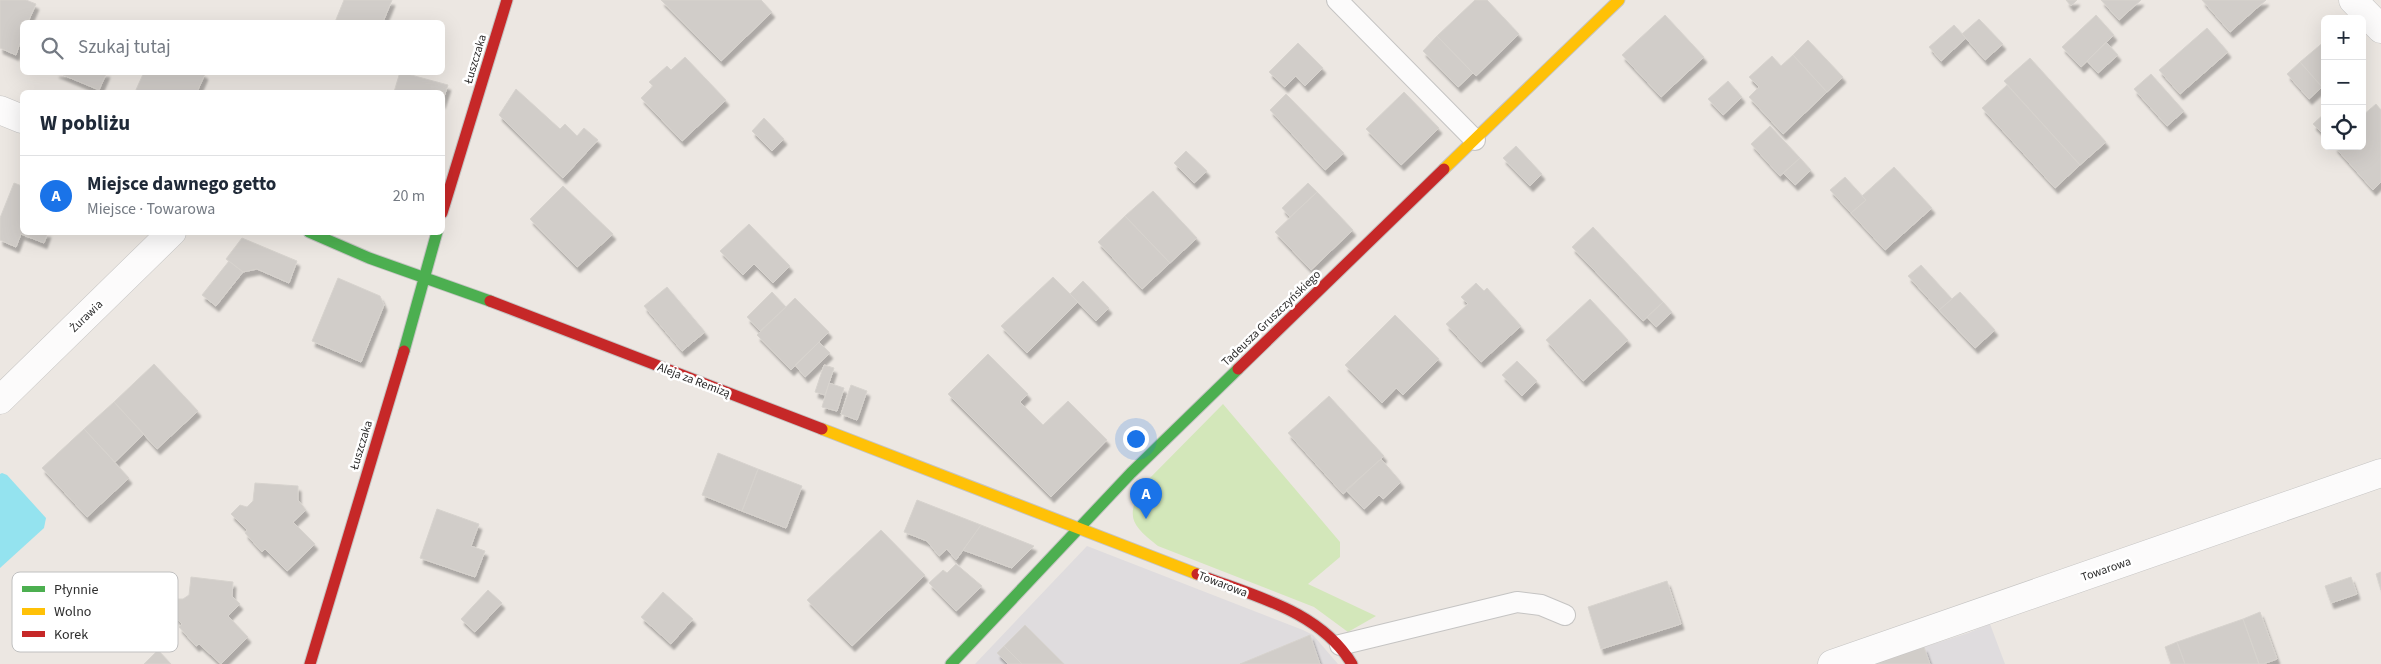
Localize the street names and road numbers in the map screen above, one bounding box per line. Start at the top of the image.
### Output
street label: Łuszczaka [460,32,491,87]
street label: Tadeusza Gruszczyńskiego [1218,266,1325,370]
street label: Żurawia [66,296,107,336]
street label: Aleja za Remizą [655,359,733,402]
street label: Łuszczaka [346,418,377,473]
street label: Towarowa [2079,553,2133,586]
street label: Towarowa [1196,567,1250,602]

